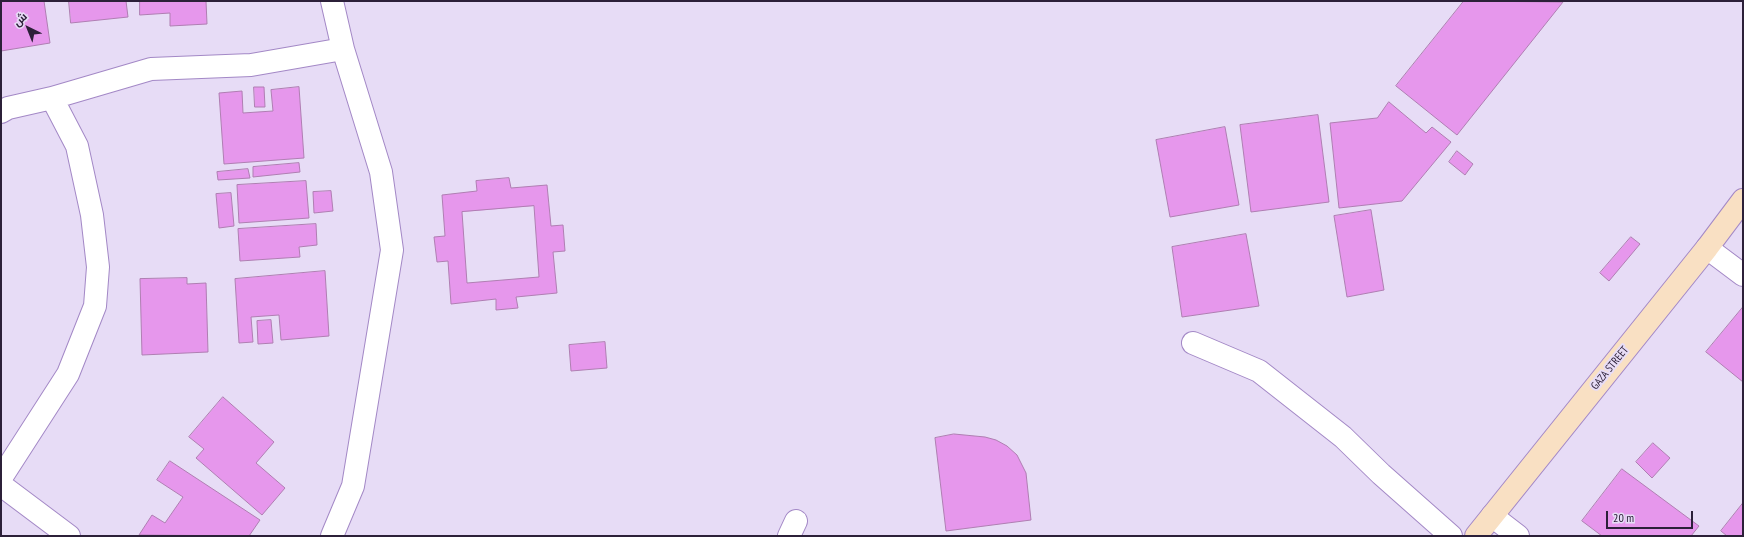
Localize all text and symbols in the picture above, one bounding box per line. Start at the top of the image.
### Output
north arrow [8,8,48,48]
text: ش [10,9,30,29]
street label: GAZA STREET [1589,344,1631,392]
scale bar [1608,503,1695,529]
text: 20 m [1613,510,1634,525]

